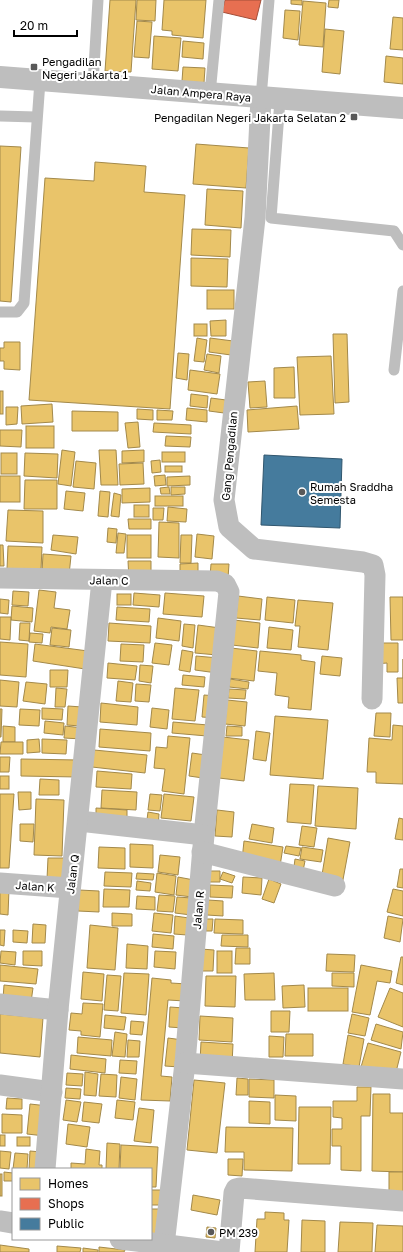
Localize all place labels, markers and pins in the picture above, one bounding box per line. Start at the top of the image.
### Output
place label: Pengadilan Negeri Jakarta 1 [42,55,128,81]
marker: Pengadilan Negeri Jakarta 1 [29,62,39,72]
place label: Pengadilan Negeri Jakarta Selatan 2 [154,111,346,124]
marker: Pengadilan Negeri Jakarta Selatan 2 [349,112,359,122]
place label: Rumah Sraddha Semesta [310,480,393,506]
marker: Rumah Sraddha Semesta [297,487,307,497]
place label: PM 239 [219,1226,258,1239]
marker: PM 239 [206,1227,216,1237]

